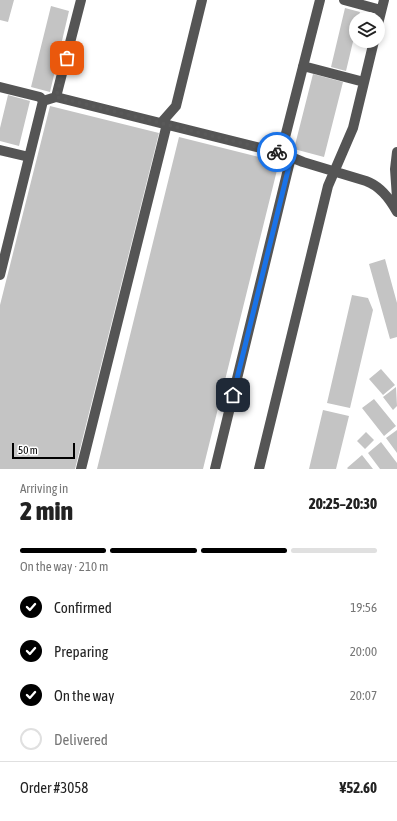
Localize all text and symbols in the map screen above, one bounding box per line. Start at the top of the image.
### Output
map controls [349,12,385,48]
button: layers [349,12,385,48]
pin [50,41,84,75]
icon: bag [56,47,78,69]
courier [257,132,297,172]
icon: bike [266,141,288,163]
pin [216,378,250,412]
icon: home [222,384,244,406]
scale bar [12,441,75,460]
text: 50 m [18,444,38,456]
text: Arriving in [20,481,68,496]
text: 20:25–20:30 [309,495,377,512]
text: 2 min [20,496,73,526]
text: On the way · 210 m [20,559,108,574]
icon: check [20,596,42,618]
text: Confirmed [54,599,112,616]
text: 19:56 [350,600,377,615]
icon: check [20,640,42,662]
text: Preparing [54,643,108,660]
text: 20:00 [350,644,377,659]
icon: check [20,684,42,706]
text: On the way [54,687,115,704]
text: 20:07 [350,688,377,703]
text: Delivered [54,731,108,748]
text: Order #3058 [20,779,88,796]
text: ¥52.60 [339,779,377,796]

